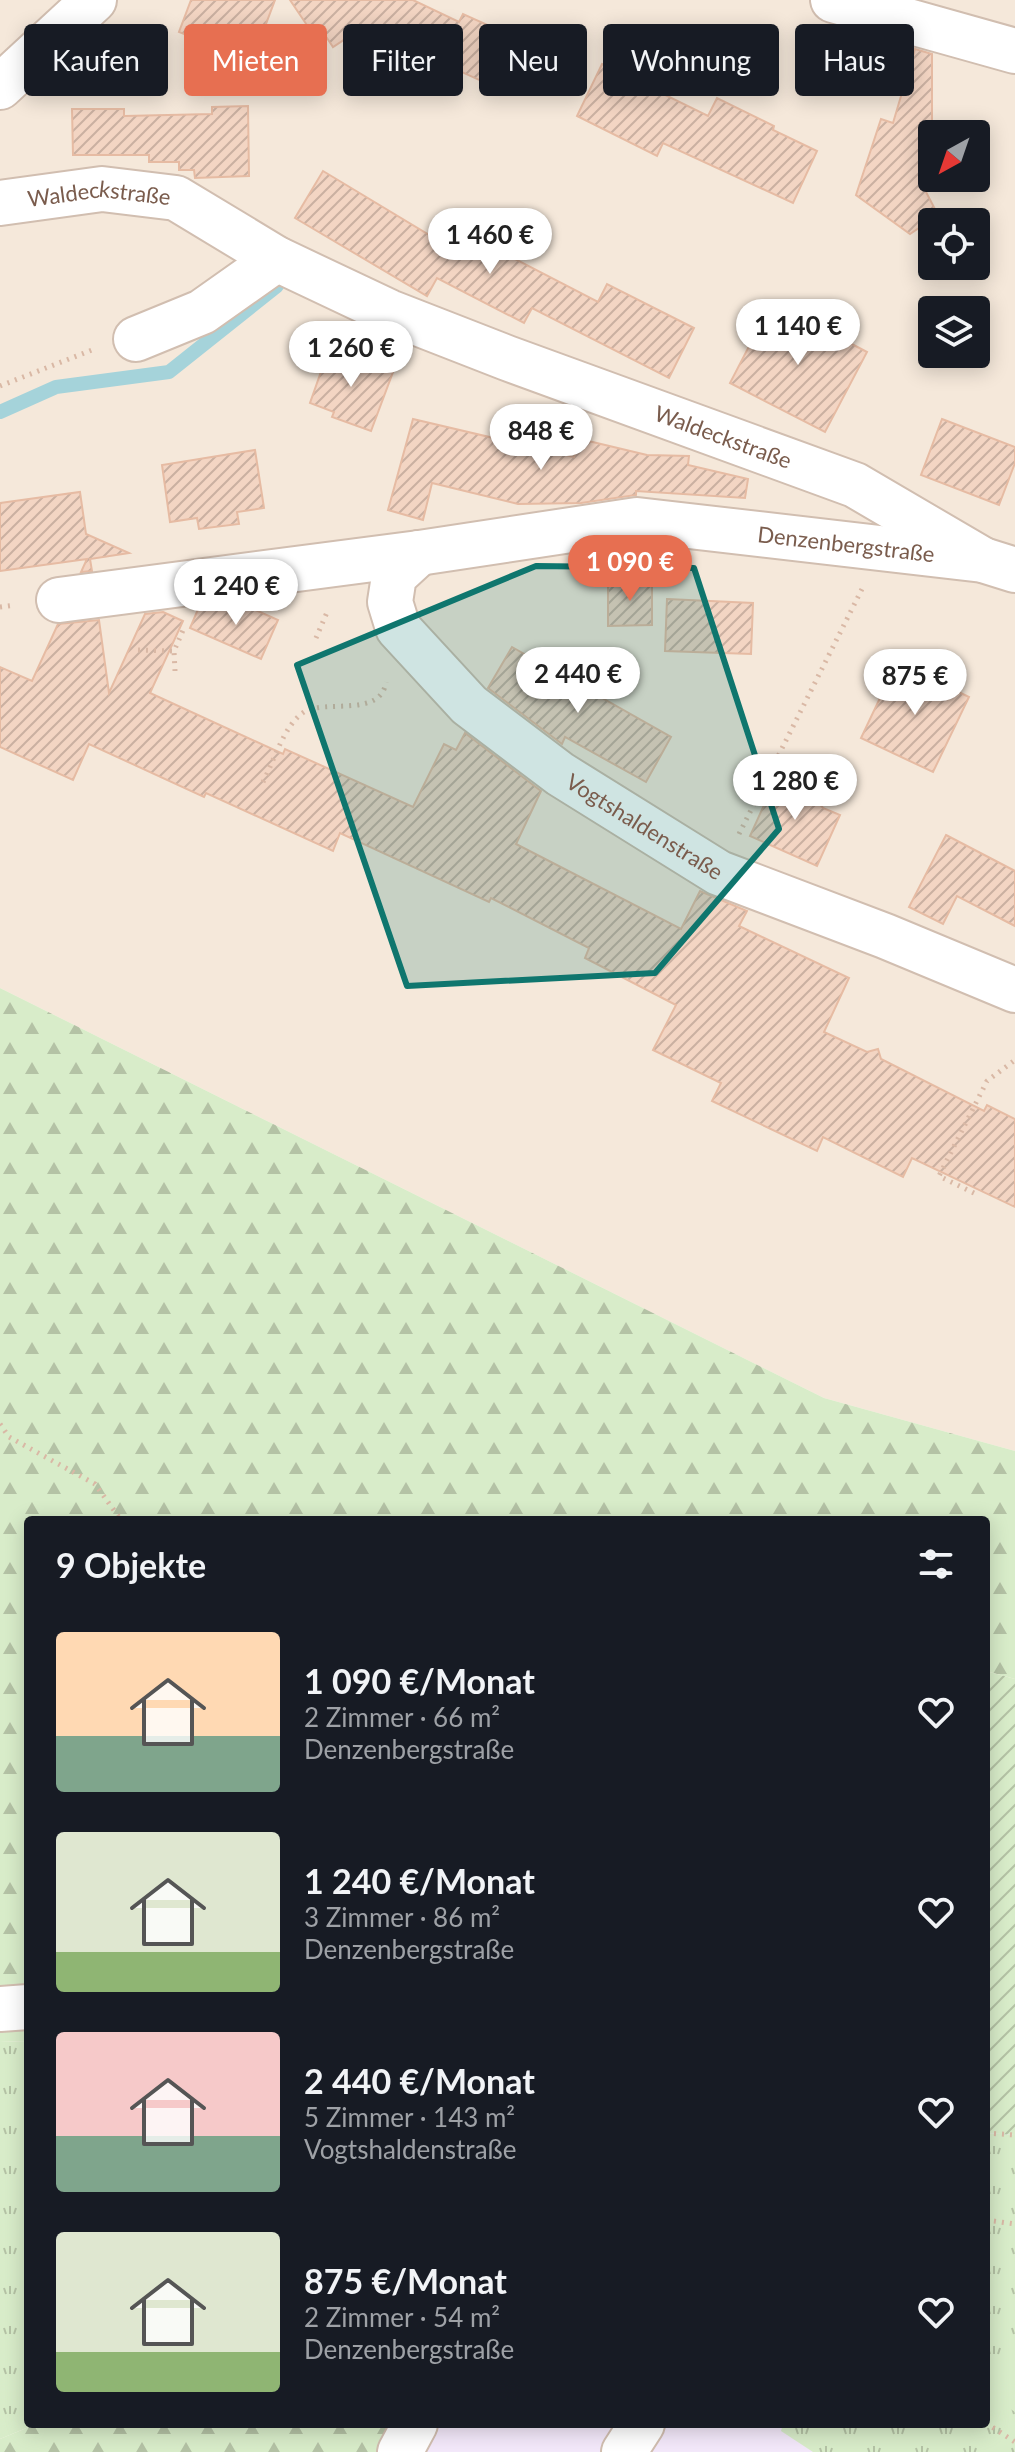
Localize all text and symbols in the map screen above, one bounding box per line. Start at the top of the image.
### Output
chip: Kaufen [24,24,168,96]
chip: Mieten [184,24,327,96]
chip: Filter [343,24,463,96]
chip: Neu [479,24,587,96]
chip: Wohnung [603,24,779,96]
chip: Haus [795,24,914,96]
north arrow [918,120,990,192]
map controls [918,120,990,368]
street label: Waldeckstraße [26,175,172,212]
pin: 1 460 € [416,208,564,276]
button: locate [918,208,990,280]
text: 1 460 € [446,218,534,250]
button: layers [918,296,990,368]
pin: 1 140 € [724,299,872,367]
text: 1 140 € [754,309,842,341]
pin: 1 260 € [277,321,425,389]
text: 1 260 € [307,331,395,363]
street label: Waldeckstraße [651,399,795,474]
pin: 848 € [485,404,597,472]
text: 848 € [508,414,574,446]
street label: Denzenbergstraße [756,520,936,567]
pin: 1 090 € [556,535,704,603]
text: 1 090 € [586,545,674,577]
pin: 1 240 € [162,559,310,627]
text: 1 240 € [192,569,280,601]
pin: 2 440 € [504,647,652,715]
pin: 875 € [859,649,971,717]
text: 2 440 € [534,657,622,689]
text: 875 € [882,659,948,691]
pin: 1 280 € [721,754,869,822]
text: 1 280 € [751,764,839,796]
street label: Vogtshaldenstraße [561,767,728,885]
icon: filters [914,1542,958,1586]
text: 9 Objekte [56,1544,206,1585]
text: 1 090 €/Monat [304,1660,535,1701]
icon: home [120,1664,216,1760]
icon: heart [914,1690,958,1734]
text: 2 Zimmer · 66 m² [304,1701,500,1733]
text: Denzenbergstraße [304,1733,514,1765]
text: 1 240 €/Monat [304,1860,535,1901]
icon: home [120,1864,216,1960]
icon: heart [914,1890,958,1934]
text: 3 Zimmer · 86 m² [304,1901,500,1933]
text: Denzenbergstraße [304,1933,514,1965]
text: 2 440 €/Monat [304,2060,535,2101]
icon: home [120,2064,216,2160]
icon: heart [914,2090,958,2134]
text: 5 Zimmer · 143 m² [304,2101,515,2133]
text: Vogtshaldenstraße [304,2133,516,2165]
text: 875 €/Monat [304,2260,507,2301]
icon: home [120,2264,216,2360]
icon: heart [914,2290,958,2334]
text: 2 Zimmer · 54 m² [304,2301,500,2333]
text: Denzenbergstraße [304,2333,514,2365]

